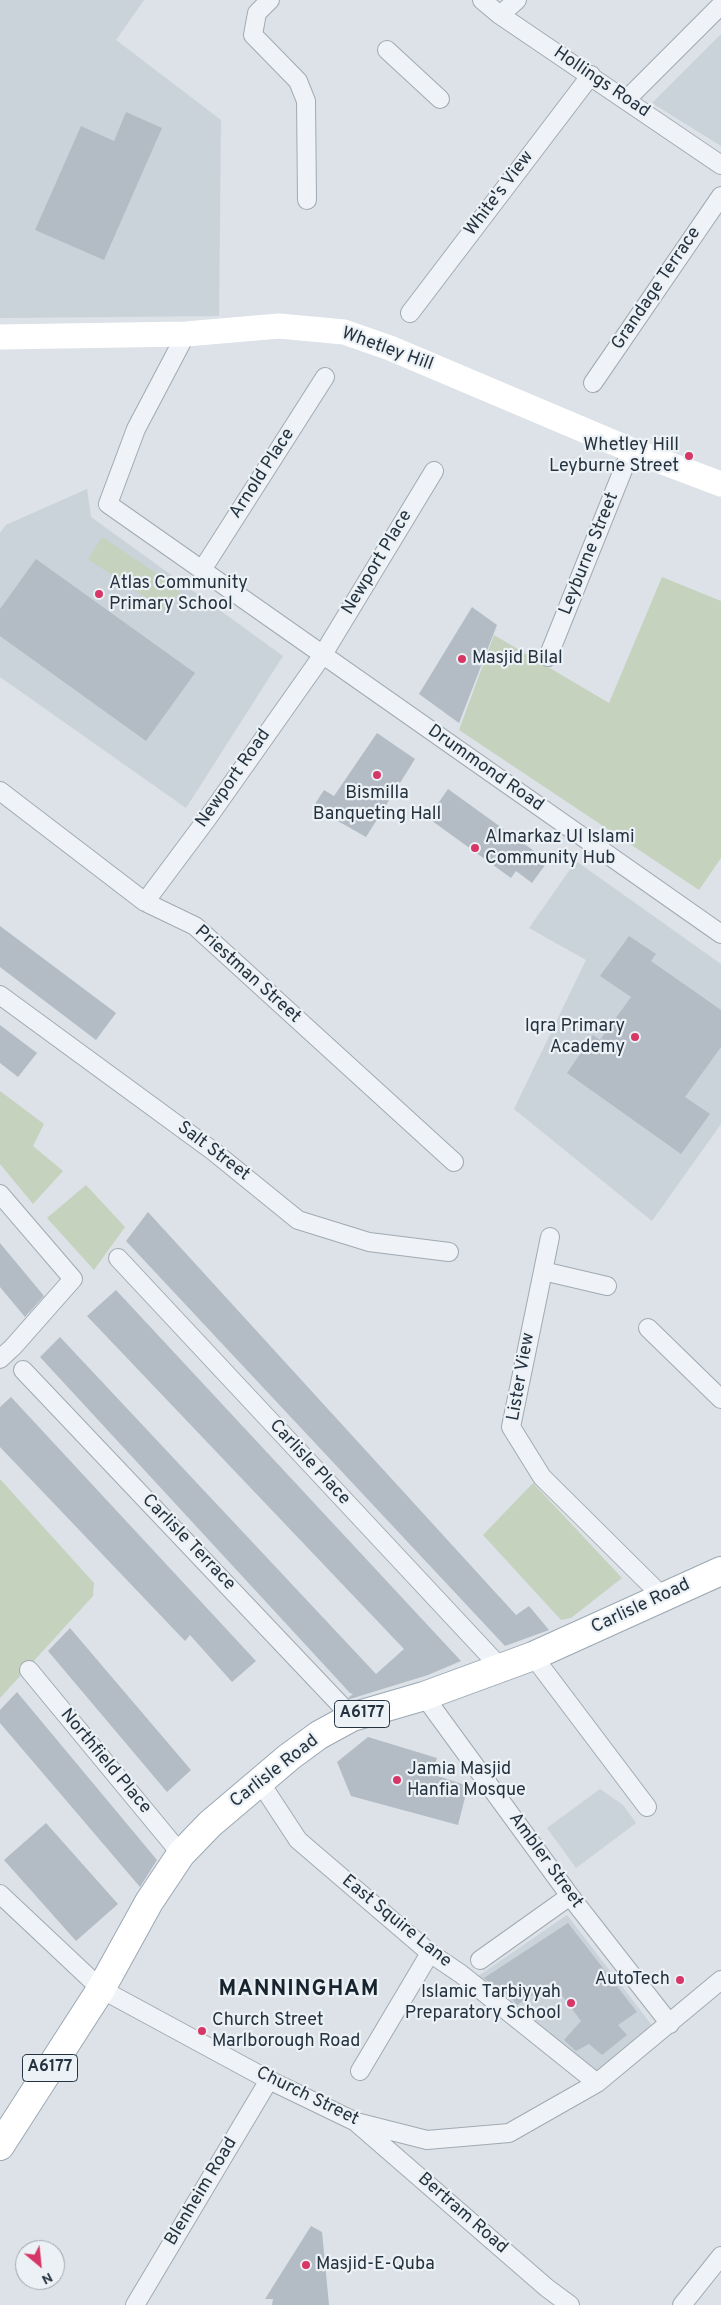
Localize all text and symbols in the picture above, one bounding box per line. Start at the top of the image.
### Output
street label: Hollings Road [549,43,653,123]
street label: White's View [461,147,539,241]
street label: Grandage Terrace [608,223,706,355]
street label: Whetley Hill [338,323,436,377]
street label: Arnold Place [226,425,300,523]
place label: Whetley Hill Leyburne Street [549,435,679,478]
marker: Whetley Hill Leyburne Street [683,450,695,462]
street label: Leyburne Street [556,490,624,618]
street label: Newport Place [338,507,418,619]
place label: Atlas Community Primary School [109,573,248,616]
marker: Atlas Community Primary School [93,588,105,600]
place label: Masjid Bilal [472,648,563,670]
marker: Masjid Bilal [456,653,468,665]
street label: Drummond Road [423,721,547,817]
street label: Newport Road [192,725,276,833]
marker: Bismilla Banqueting Hall [371,769,383,781]
place label: Bismilla Banqueting Hall [313,783,441,826]
place label: Almarkaz Ul Islami Community Hub [485,827,635,870]
marker: Almarkaz Ul Islami Community Hub [469,842,481,854]
street label: Priestman Street [189,922,305,1028]
place label: Iqra Primary Academy [525,1016,625,1058]
marker: Iqra Primary Academy [629,1031,641,1043]
street label: Salt Street [172,1118,254,1186]
street label: Lister View [504,1331,540,1423]
street label: Carlisle Place [264,1416,354,1510]
street label: Carlisle Terrace [137,1490,239,1596]
street label: Carlisle Road [588,1575,694,1639]
road number: A6177 [334,1700,390,1728]
street label: Northfield Place [55,1705,155,1819]
street label: Carlisle Road [226,1731,324,1813]
place label: Jamia Masjid Hanfia Mosque [407,1759,526,1802]
marker: Jamia Masjid Hanfia Mosque [391,1774,403,1786]
street label: Ambler Street [503,1809,587,1913]
street label: East Squire Lane [337,1871,455,1973]
place label: AutoTech [595,1969,670,1991]
marker: AutoTech [674,1974,686,1986]
district label: MANNINGHAM [217,1978,381,2004]
place label: Islamic Tarbiyyah Preparatory School [405,1982,561,2025]
marker: Islamic Tarbiyyah Preparatory School [565,1997,577,2009]
place label: Church Street Marlborough Road [212,2010,360,2052]
marker: Church Street Marlborough Road [196,2025,208,2037]
road number: A6177 [22,2054,78,2082]
street label: Church Street [252,2063,362,2131]
street label: Blenheim Road [161,2134,243,2250]
street label: Bertram Road [412,2169,512,2259]
north arrow [15,2240,65,2290]
place label: Masjid-E-Quba [316,2254,435,2276]
marker: Masjid-E-Quba [300,2259,312,2271]
text: N [38,2268,55,2288]

